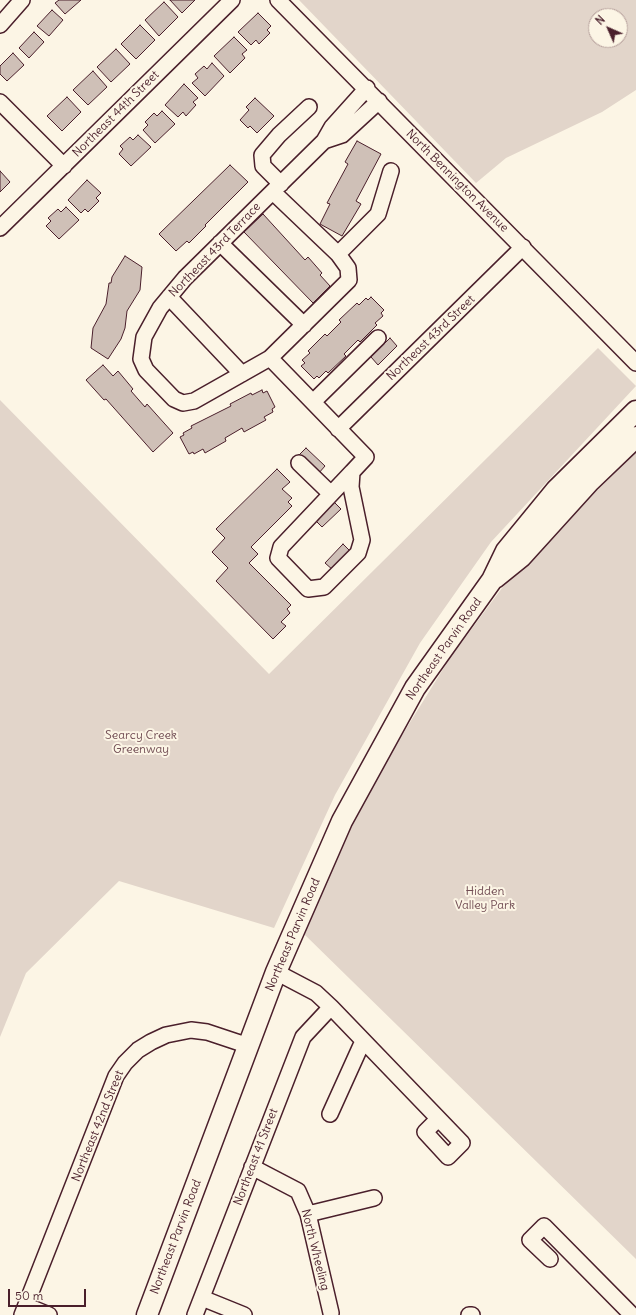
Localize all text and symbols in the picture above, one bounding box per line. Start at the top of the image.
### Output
north arrow [588,8,628,48]
text: N [593,13,608,28]
street label: Northeast 44th Street [70,68,162,160]
street label: North Bennington Avenue [403,127,511,235]
street label: Northeast 43rd Terrace [166,200,264,300]
street label: Northeast 43rd Street [384,292,478,384]
street label: Northeast Parvin Road [403,595,485,703]
park label: Searcy Creek Greenway [105,729,177,757]
street label: Northeast Parvin Road [263,876,323,994]
park label: Hidden Valley Park [455,885,515,913]
street label: Northeast 42nd Street [69,1068,127,1184]
street label: Northeast 41 Street [231,1106,281,1208]
street label: Northeast Parvin Road [147,1178,205,1296]
street label: North Wheeling [298,1208,332,1292]
scale bar [10,1281,88,1307]
text: 50 m [15,1288,43,1303]

